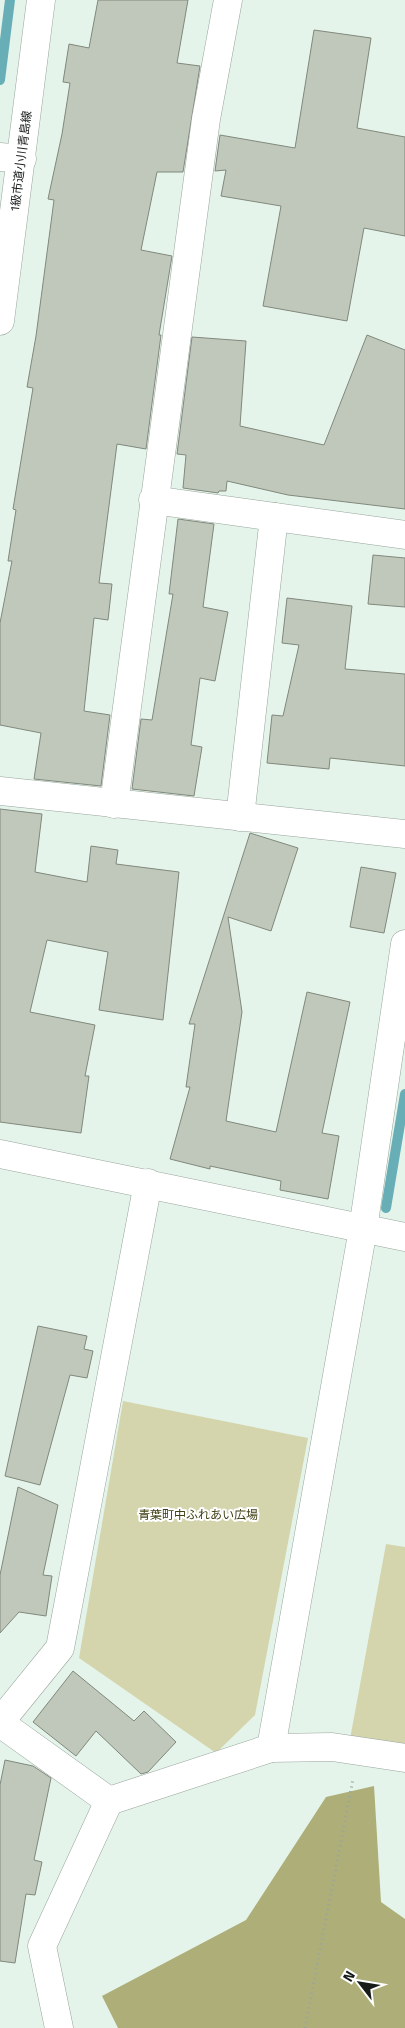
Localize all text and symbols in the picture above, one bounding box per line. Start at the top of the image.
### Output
street label: 1級市道小川青島線 [8,110,34,212]
park label: 青葉町中ふれあい広場 [138,1508,258,1522]
north arrow [335,1958,385,2008]
text: N [340,1968,359,1985]

